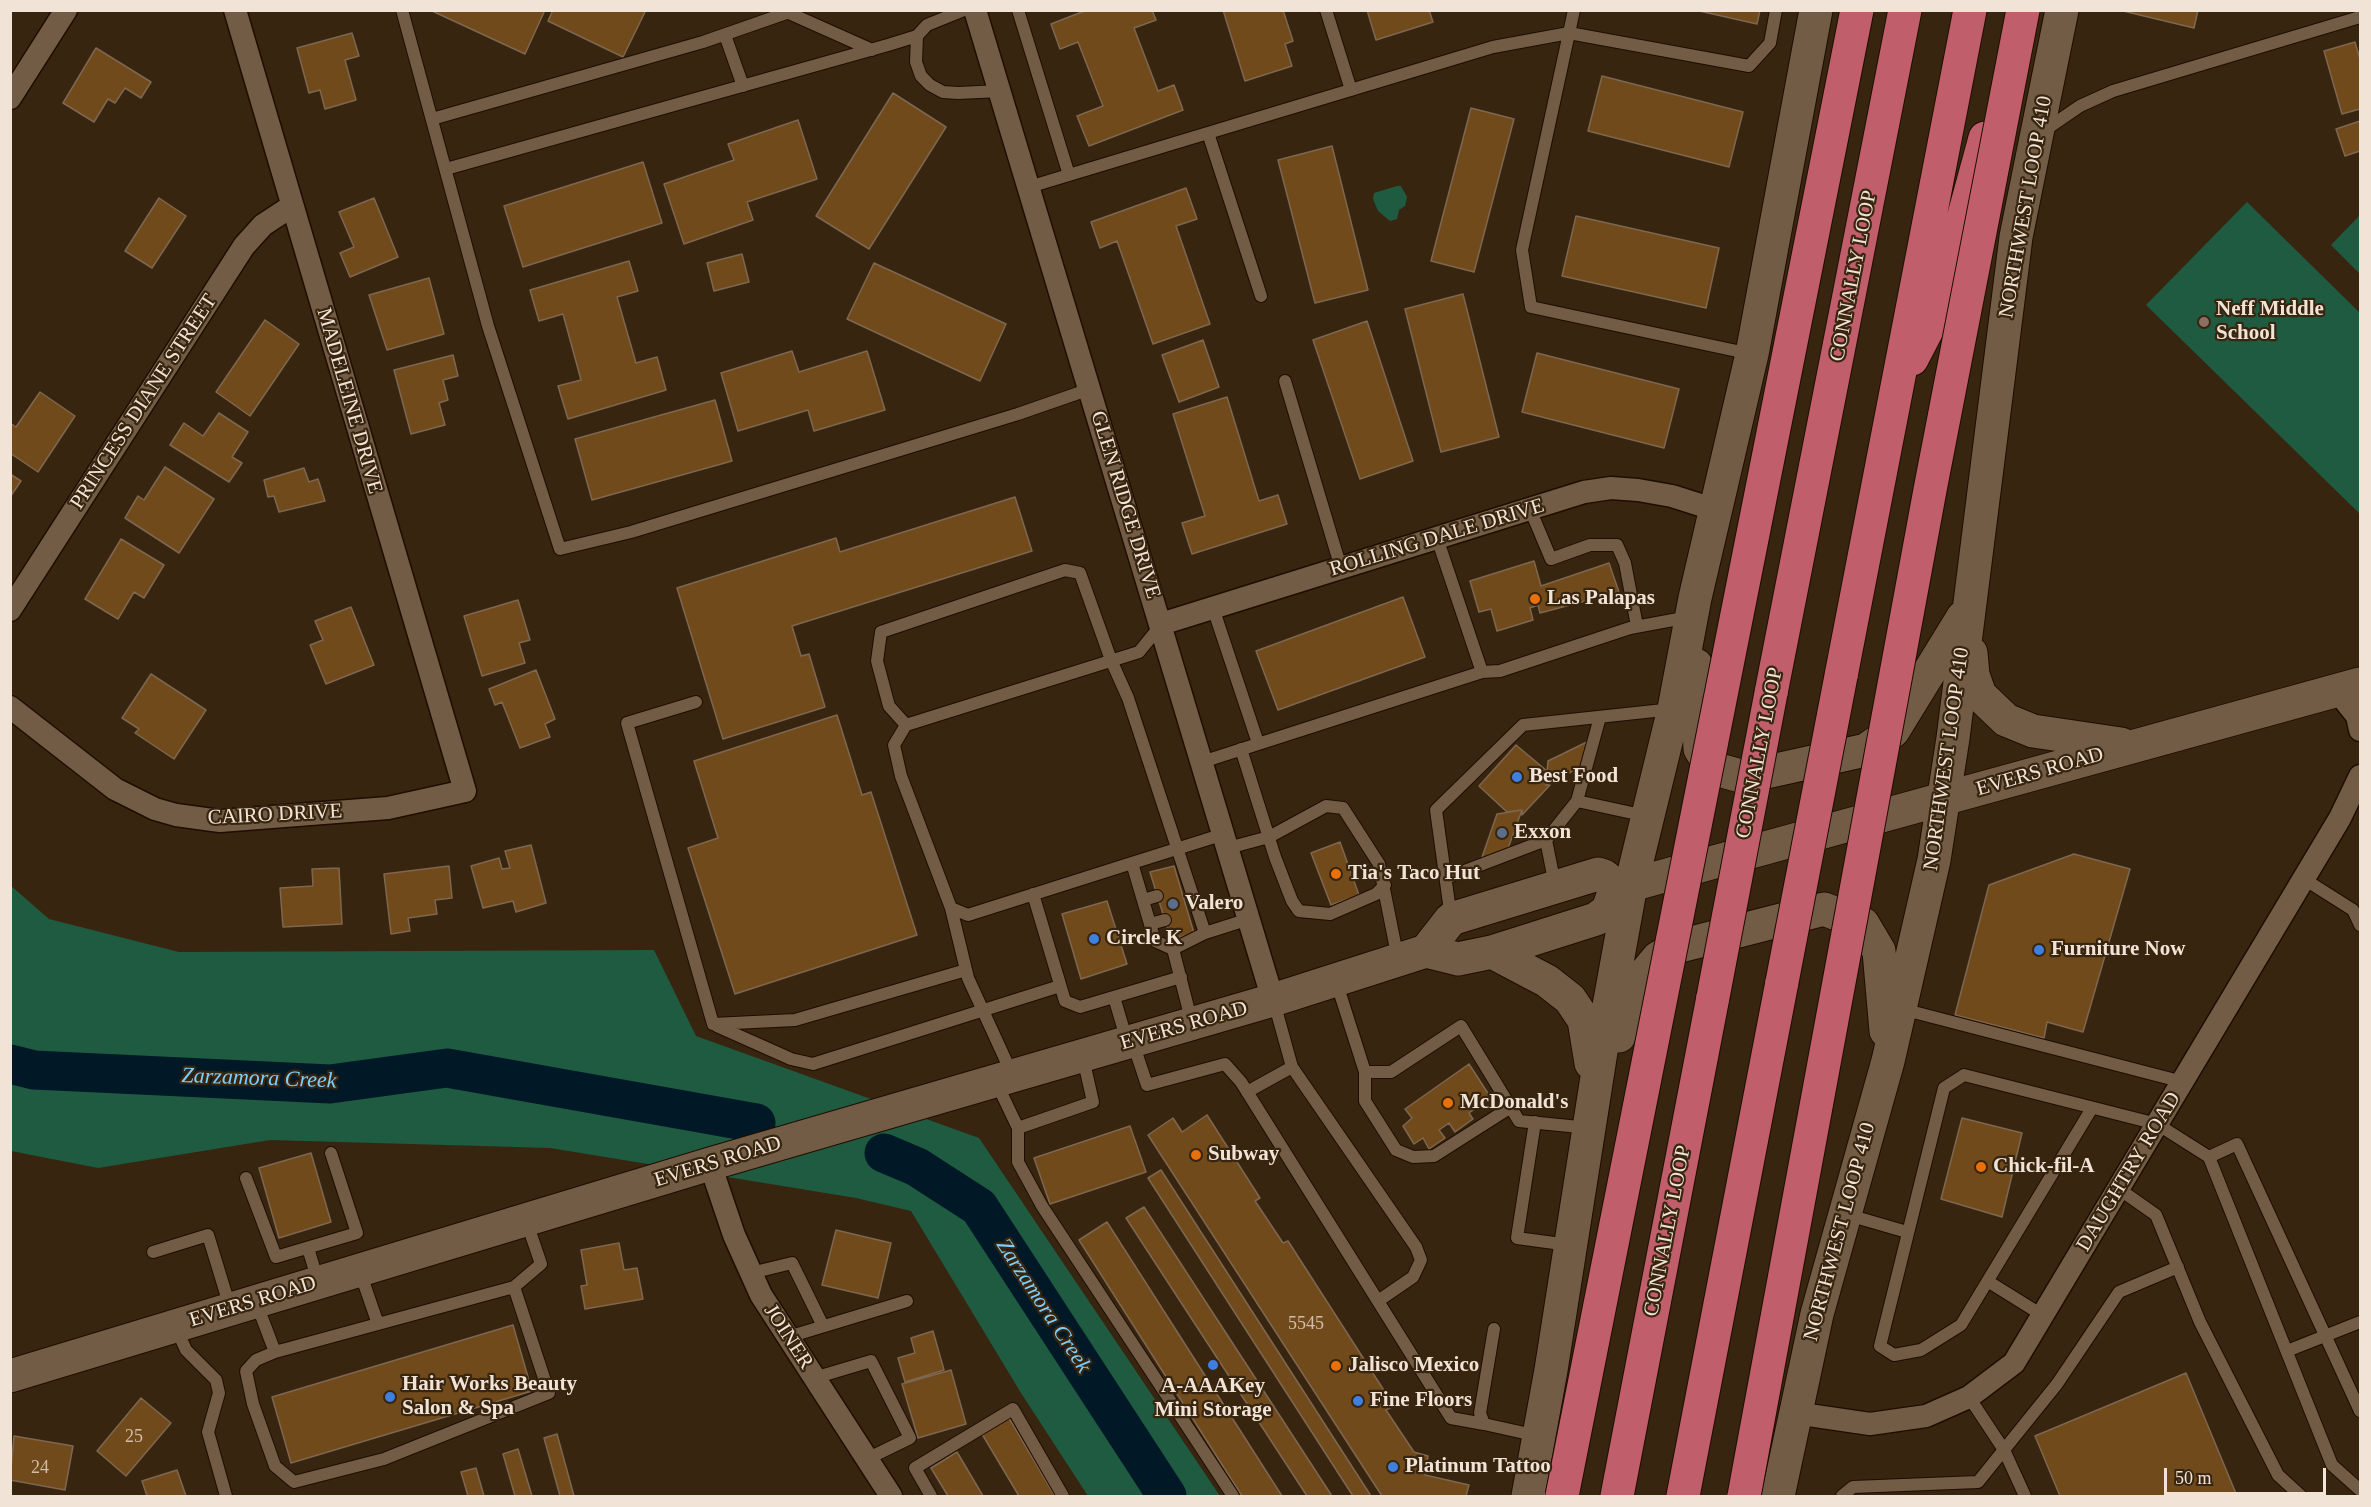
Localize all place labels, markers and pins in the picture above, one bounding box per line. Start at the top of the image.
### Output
place label: Neff Middle School [2216,297,2324,347]
marker: Neff Middle School [2197,315,2211,329]
place label: Las Palapas [1547,586,1655,612]
marker: Las Palapas [1528,592,1542,606]
place label: Best Food [1529,764,1618,790]
marker: Best Food [1510,770,1524,784]
place label: Exxon [1514,820,1571,846]
marker: Exxon [1495,826,1509,840]
place label: Tia's Taco Hut [1348,861,1480,887]
marker: Tia's Taco Hut [1329,867,1343,881]
place label: Valero [1185,891,1243,917]
marker: Valero [1166,897,1180,911]
place label: Circle K [1106,926,1182,952]
marker: Circle K [1087,932,1101,946]
place label: Furniture Now [2051,937,2185,963]
marker: Furniture Now [2032,943,2046,957]
place label: McDonald's [1460,1090,1569,1116]
marker: McDonald's [1441,1096,1455,1110]
place label: Subway [1208,1142,1279,1168]
marker: Subway [1189,1148,1203,1162]
place label: Chick-fil-A [1993,1154,2094,1180]
marker: Chick-fil-A [1974,1160,1988,1174]
place label: Jalisco Mexico [1348,1353,1479,1379]
marker: A-AAAKey Mini Storage [1206,1358,1220,1372]
marker: Jalisco Mexico [1329,1359,1343,1373]
place label: Hair Works Beauty Salon & Spa [402,1372,577,1422]
place label: A-AAAKey Mini Storage [1154,1374,1272,1424]
place label: Fine Floors [1370,1388,1472,1414]
marker: Hair Works Beauty Salon & Spa [383,1390,397,1404]
marker: Fine Floors [1351,1394,1365,1408]
place label: Platinum Tattoo [1405,1454,1551,1480]
marker: Platinum Tattoo [1386,1460,1400,1474]

